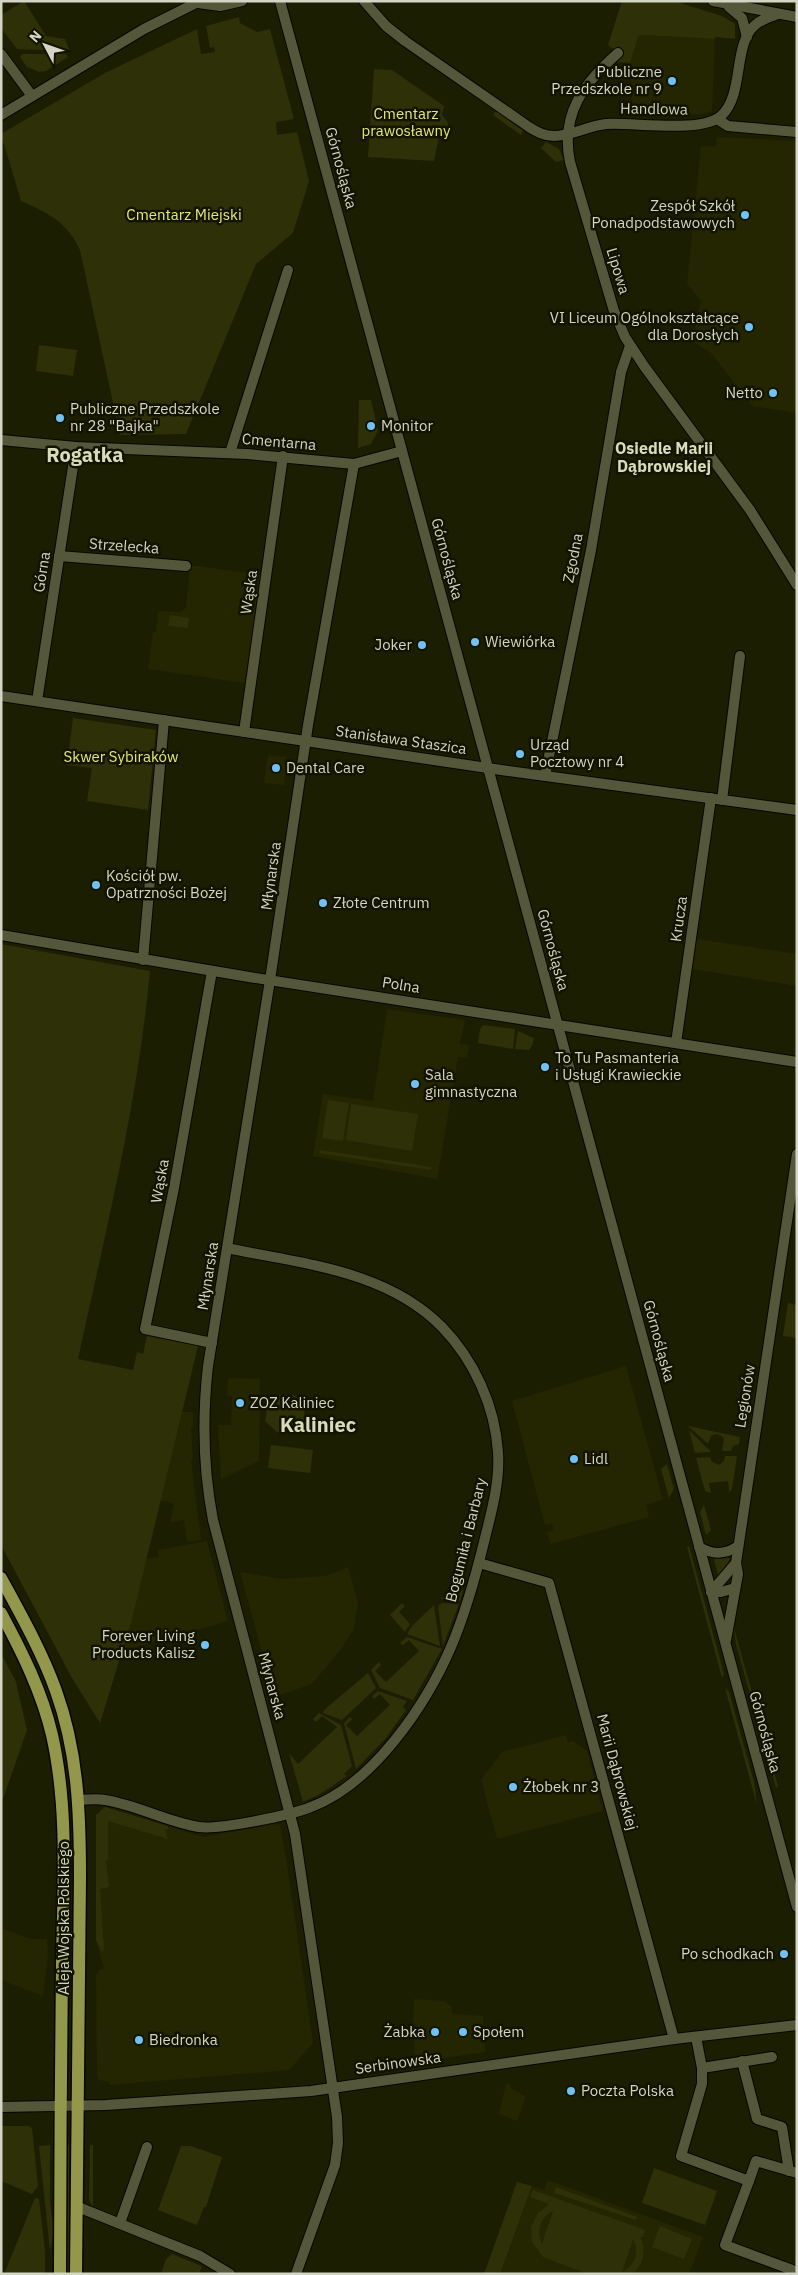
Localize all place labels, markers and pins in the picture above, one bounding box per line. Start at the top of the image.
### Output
place label: Publiczne Przedszkole nr 9 [551,62,662,98]
marker: Publiczne Przedszkole nr 9 [666,75,678,87]
place label: Zespół Szkół Ponadpodstawowych [592,196,736,232]
marker: Zespół Szkół Ponadpodstawowych [739,209,751,221]
place label: VI Liceum Ogólnokształcące dla Dorosłych [550,308,739,344]
marker: VI Liceum Ogólnokształcące dla Dorosłych [743,321,755,333]
place label: Netto [725,383,763,402]
marker: Netto [767,387,779,399]
place label: Publiczne Przedszkole nr 28 "Bajka" [70,399,220,435]
marker: Publiczne Przedszkole nr 28 "Bajka" [54,412,66,424]
place label: Monitor [381,416,433,435]
marker: Monitor [365,420,377,432]
place label: Wiewiórka [485,632,555,651]
place label: Joker [375,635,412,654]
marker: Wiewiórka [469,636,481,648]
marker: Joker [416,639,428,651]
place label: Urząd Pocztowy nr 4 [530,735,624,771]
marker: Urząd Pocztowy nr 4 [514,748,526,760]
place label: Dental Care [286,758,365,777]
marker: Dental Care [270,762,282,774]
place label: Kościół pw. Opatrzności Bożej [106,866,227,902]
marker: Kościół pw. Opatrzności Bożej [90,879,102,891]
place label: Złote Centrum [333,893,430,912]
marker: Złote Centrum [317,897,329,909]
place label: To Tu Pasmanteria i Usługi Krawieckie [555,1048,681,1084]
marker: To Tu Pasmanteria i Usługi Krawieckie [539,1061,551,1073]
place label: Sala gimnastyczna [425,1065,517,1101]
marker: Sala gimnastyczna [409,1078,421,1090]
place label: ZOZ Kaliniec [250,1393,335,1412]
marker: ZOZ Kaliniec [234,1397,246,1409]
place label: Lidl [584,1449,608,1468]
marker: Lidl [568,1453,580,1465]
place label: Forever Living Products Kalisz [92,1626,195,1662]
marker: Forever Living Products Kalisz [199,1639,211,1651]
place label: Żłobek nr 3 [523,1777,599,1796]
marker: Żłobek nr 3 [507,1781,519,1793]
place label: Po schodkach [681,1944,774,1963]
marker: Po schodkach [778,1948,790,1960]
place label: Żabka [384,2022,425,2041]
place label: Społem [473,2022,524,2041]
marker: Żabka [429,2026,441,2038]
marker: Społem [457,2026,469,2038]
place label: Biedronka [149,2030,218,2049]
marker: Biedronka [133,2034,145,2046]
place label: Poczta Polska [581,2081,674,2100]
marker: Poczta Polska [565,2085,577,2097]

